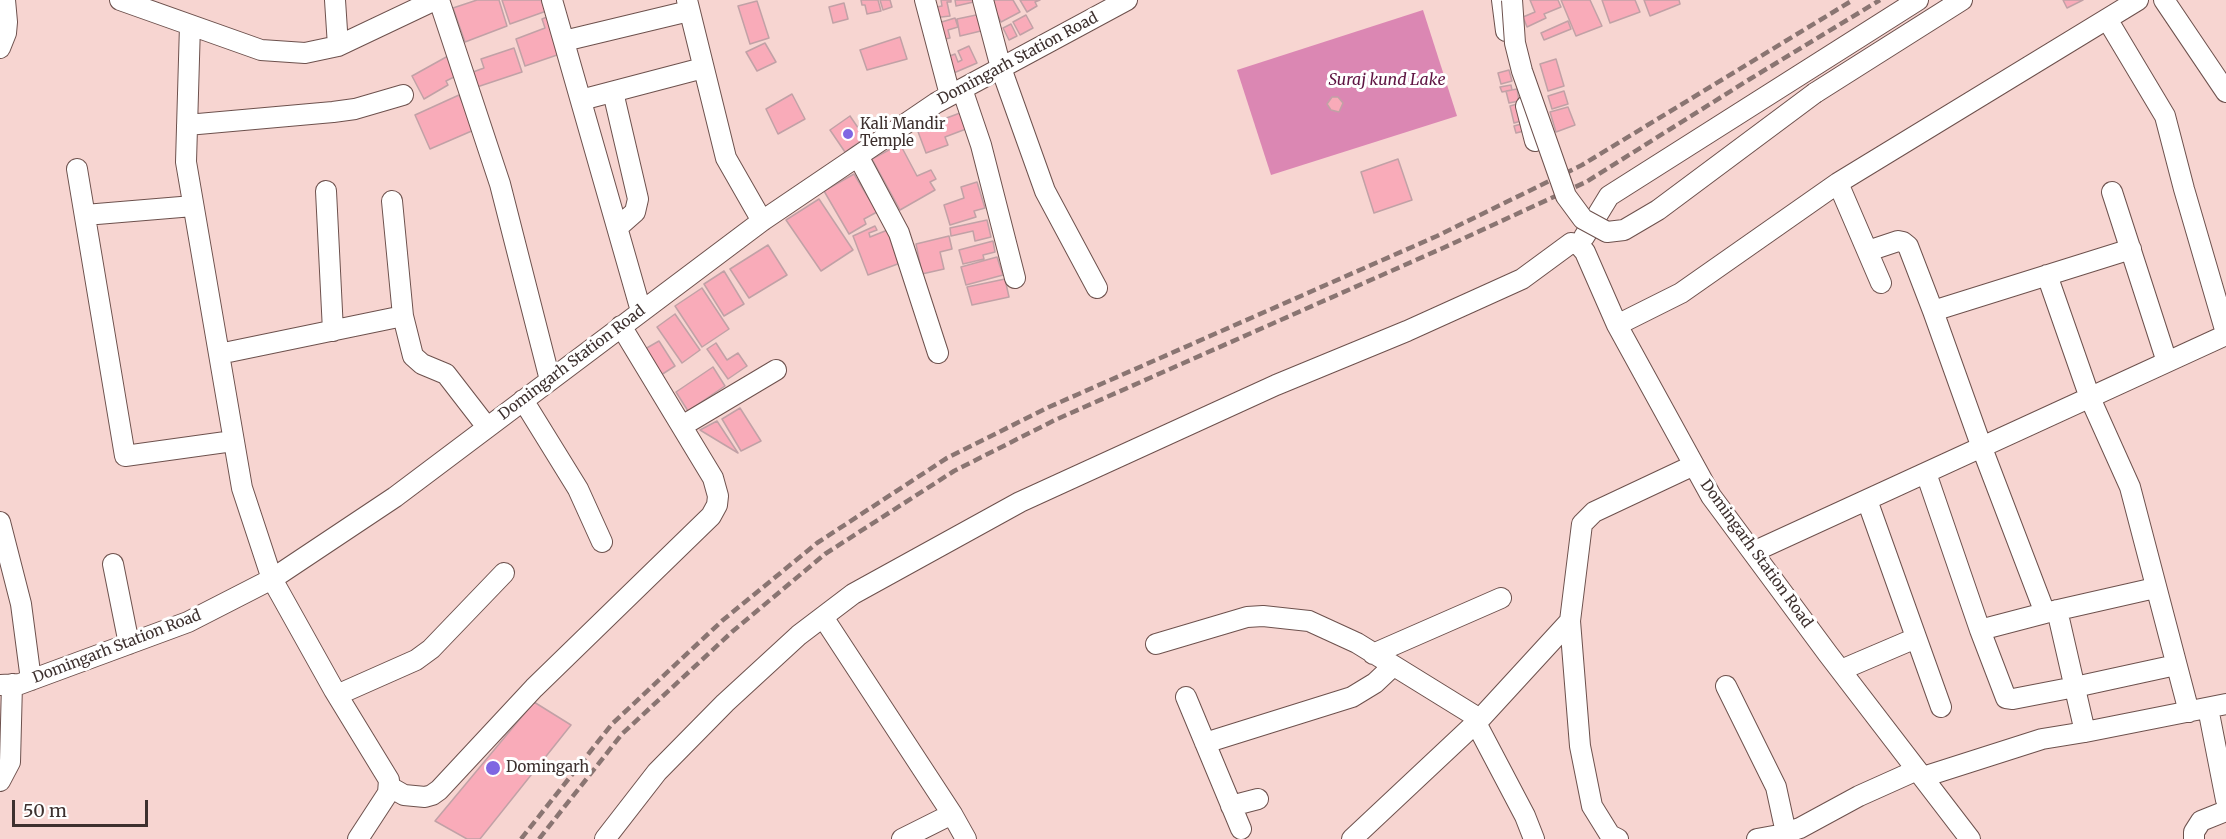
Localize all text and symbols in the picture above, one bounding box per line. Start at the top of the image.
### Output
street label: Domingarh Station Road [935,9,1101,109]
water label: Suraj kund Lake [1328,70,1446,90]
place label: Kali Mandir Temple [860,116,945,151]
marker: Kali Mandir Temple [841,127,855,141]
street label: Domingarh Station Road [495,302,649,424]
street label: Domingarh Station Road [1696,476,1816,632]
street label: Domingarh Station Road [30,607,204,687]
marker: Domingarh [484,759,502,777]
place label: Domingarh [506,759,589,777]
scale bar [15,788,152,826]
text: 50 m [23,799,67,822]

